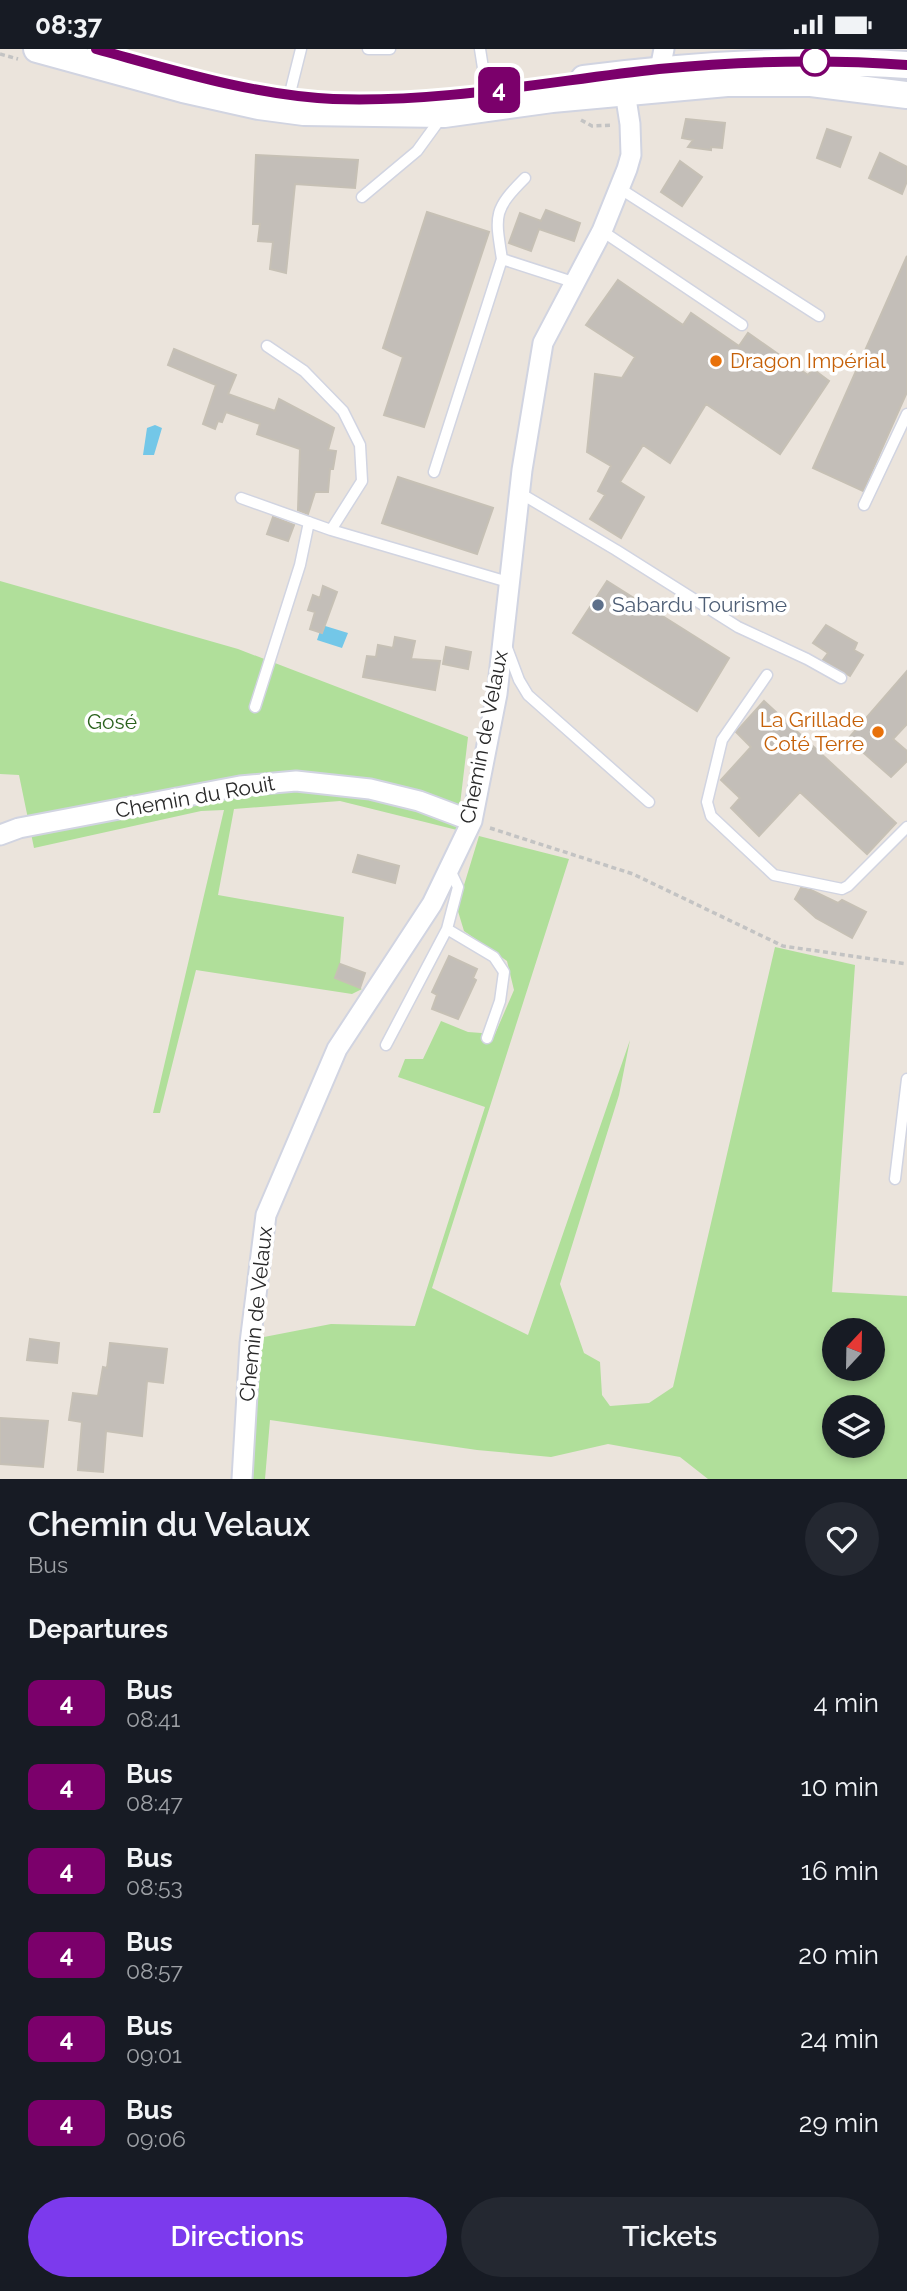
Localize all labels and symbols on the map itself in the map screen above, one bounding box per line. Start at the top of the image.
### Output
unlabelled marker [800,46,830,76]
line badge: 4 [476,67,522,113]
place label: Dragon Impérial [730,348,886,373]
marker: Dragon Impérial [708,353,724,369]
place label: Sabardu Tourisme [612,592,787,617]
marker: Sabardu Tourisme [590,597,606,613]
street label: Chemin de Velaux [454,648,513,826]
place label: La Grillade Coté Terre [760,707,864,756]
park label: Gosé [87,709,137,734]
marker: La Grillade Coté Terre [870,724,886,740]
street label: Chemin du Rouit [113,770,277,823]
street label: Chemin de Velaux [234,1225,277,1403]
north arrow [822,1318,886,1381]

